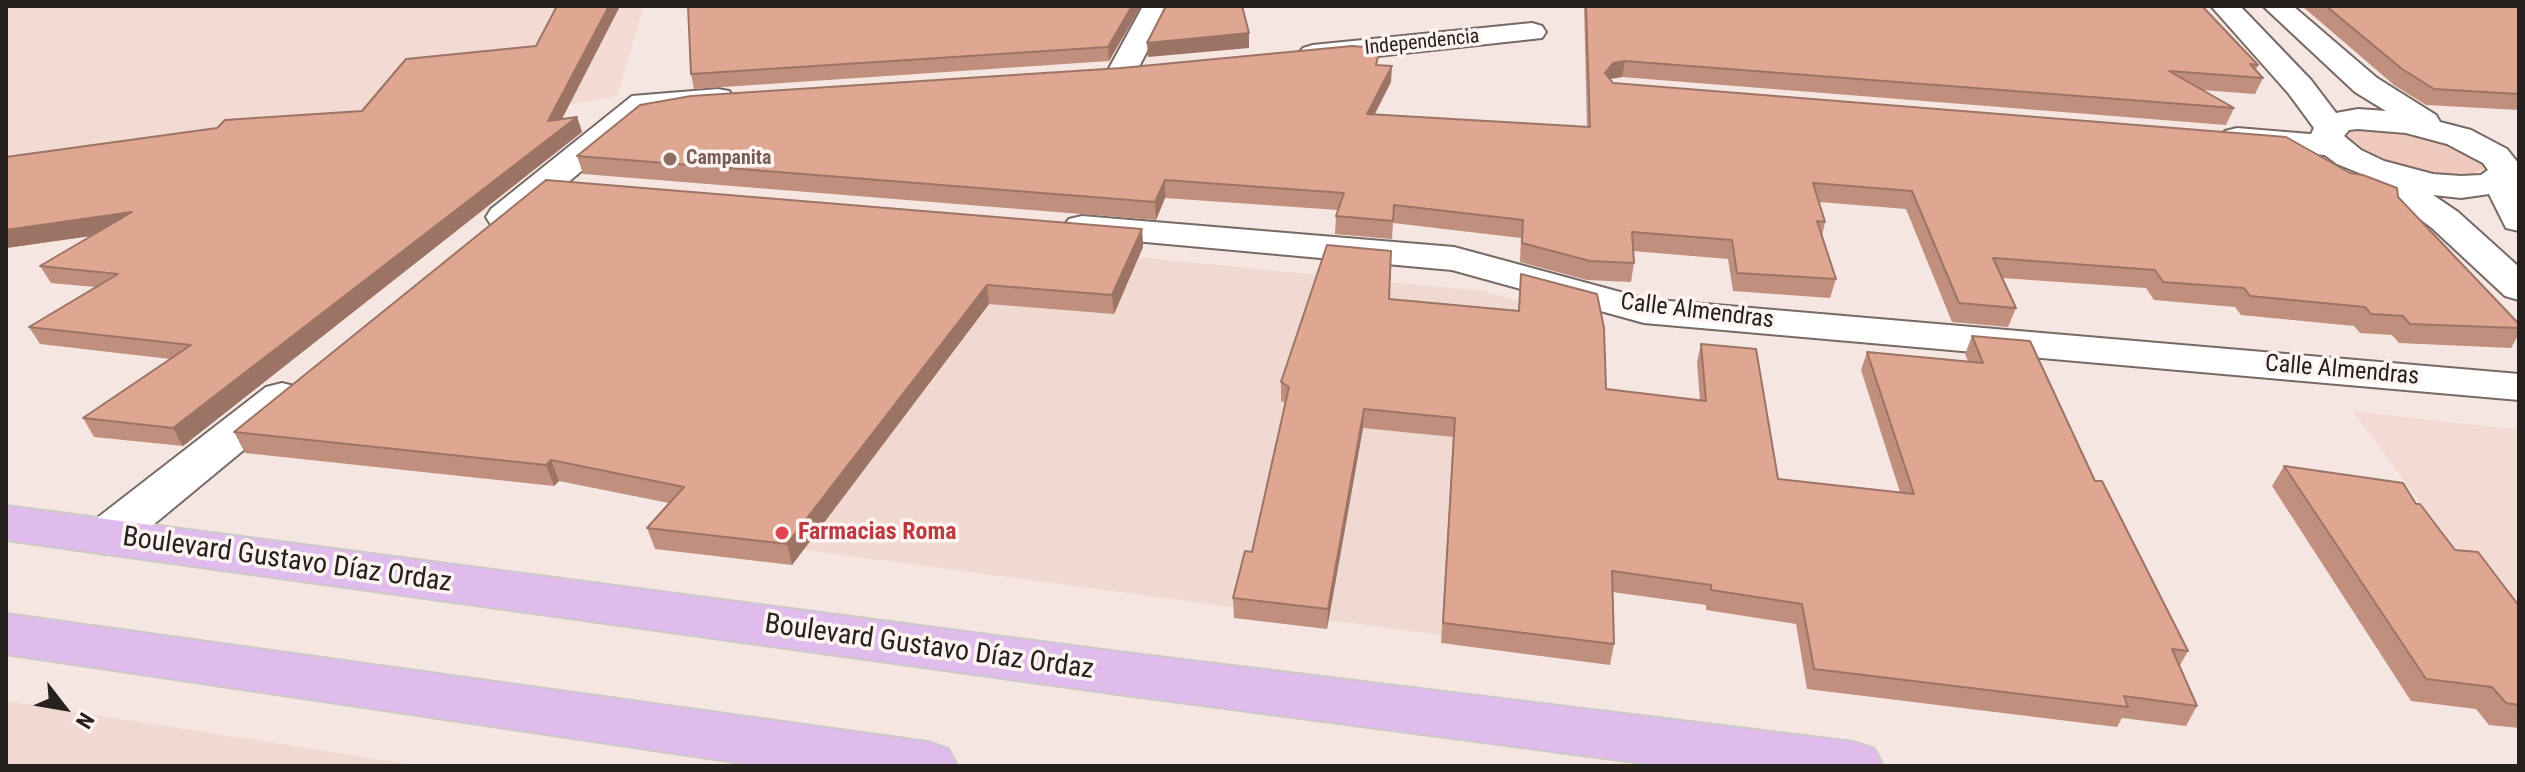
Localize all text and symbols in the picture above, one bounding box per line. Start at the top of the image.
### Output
street label: Independencia [1363,25,1481,61]
place label: Campanita [686,147,771,171]
marker: Campanita [661,150,679,168]
street label: Calle Almendras [1619,288,1775,336]
street label: Calle Almendras [2264,350,2420,392]
place label: Farmacias Roma [798,519,957,547]
street label: Boulevard Gustavo Díaz Ordaz [120,521,454,601]
marker: Farmacias Roma [773,524,791,542]
street label: Boulevard Gustavo Díaz Ordaz [762,608,1096,688]
north arrow [24,668,104,748]
text: N [71,708,99,733]

